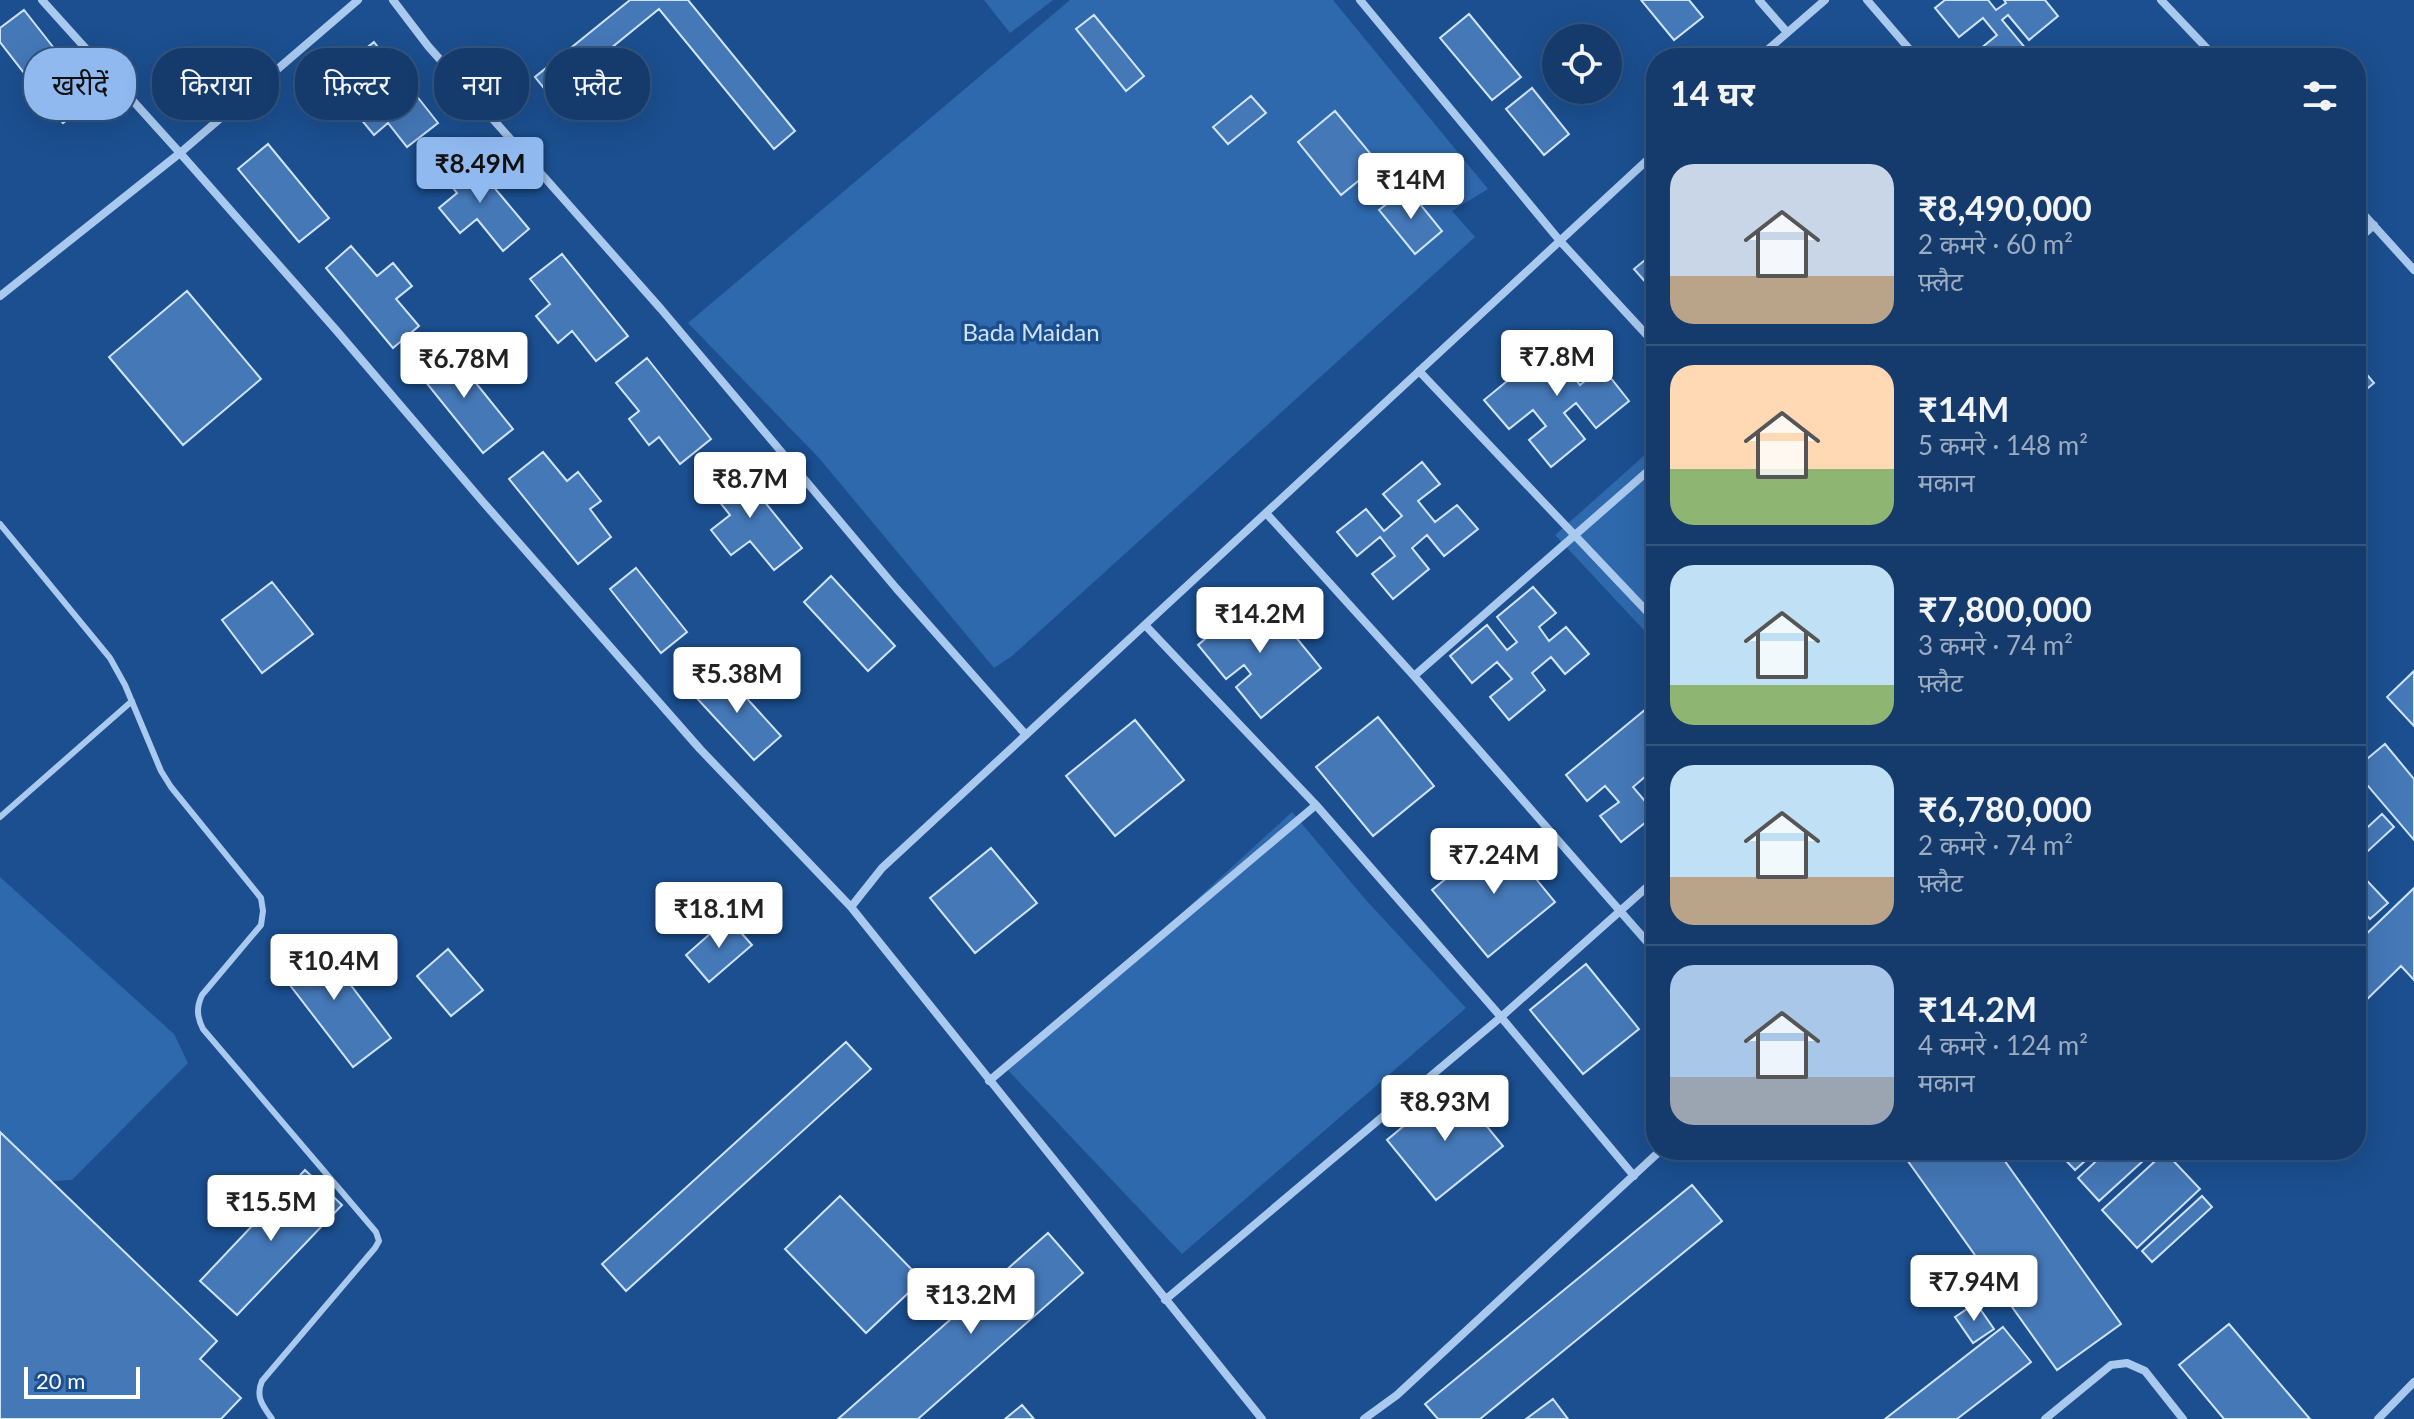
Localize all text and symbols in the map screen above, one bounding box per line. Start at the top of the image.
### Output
map controls [1542,24,1622,104]
button: locate [1542,24,1622,104]
chip: खरीदें [24,48,136,120]
chip: किराया [152,48,279,120]
chip: फ़िल्टर [295,48,418,120]
chip: नया [434,48,529,120]
chip: फ़्लैट [545,48,650,120]
text: 14 घर [1670,72,1755,113]
icon: filters [2298,74,2342,118]
pin: ₹8.49M [415,137,545,205]
text: ₹8.49M [434,147,526,179]
pin: ₹14M [1364,153,1458,221]
text: ₹14M [1376,163,1446,195]
text: ₹8,490,000 [1918,187,2092,228]
icon: home [1734,196,1830,292]
text: 2 कमरे · 60 m² [1918,228,2073,260]
text: फ़्लैट [1918,265,1963,297]
park label: Bada Maidan [962,317,1100,346]
pin: ₹7.8M [1501,330,1613,398]
pin: ₹6.78M [399,332,529,400]
text: ₹7.8M [1519,340,1595,372]
text: ₹6.78M [418,342,510,374]
text: ₹14M [1918,388,2009,429]
icon: home [1734,397,1830,493]
text: 5 कमरे · 148 m² [1918,429,2088,461]
pin: ₹8.7M [694,452,806,520]
text: ₹8.7M [712,462,788,494]
text: मकान [1918,466,1975,498]
pin: ₹14.2M [1195,587,1325,655]
text: ₹7,800,000 [1918,588,2092,629]
text: ₹14.2M [1214,597,1306,629]
icon: home [1734,597,1830,693]
text: 3 कमरे · 74 m² [1918,629,2073,661]
pin: ₹5.38M [672,647,802,715]
text: ₹5.38M [691,657,783,689]
text: फ़्लैट [1918,666,1963,698]
text: ₹6,780,000 [1918,788,2092,829]
icon: home [1734,797,1830,893]
pin: ₹7.24M [1429,828,1559,896]
text: 2 कमरे · 74 m² [1918,829,2073,861]
text: ₹7.24M [1448,838,1540,870]
text: फ़्लैट [1918,866,1963,898]
pin: ₹18.1M [654,882,784,950]
text: ₹18.1M [673,892,765,924]
pin: ₹10.4M [269,934,399,1002]
text: ₹10.4M [288,944,380,976]
text: ₹14.2M [1918,988,2037,1029]
icon: home [1734,997,1830,1093]
text: 4 कमरे · 124 m² [1918,1029,2088,1061]
text: मकान [1918,1066,1975,1098]
pin: ₹8.93M [1380,1075,1510,1143]
text: ₹8.93M [1399,1085,1491,1117]
pin: ₹15.5M [206,1175,336,1243]
text: ₹15.5M [225,1185,317,1217]
pin: ₹7.94M [1909,1255,2039,1323]
text: ₹7.94M [1928,1265,2020,1297]
pin: ₹13.2M [906,1268,1036,1336]
text: ₹13.2M [925,1278,1017,1310]
scale bar [24,1363,140,1399]
text: 20 m [36,1367,85,1394]

